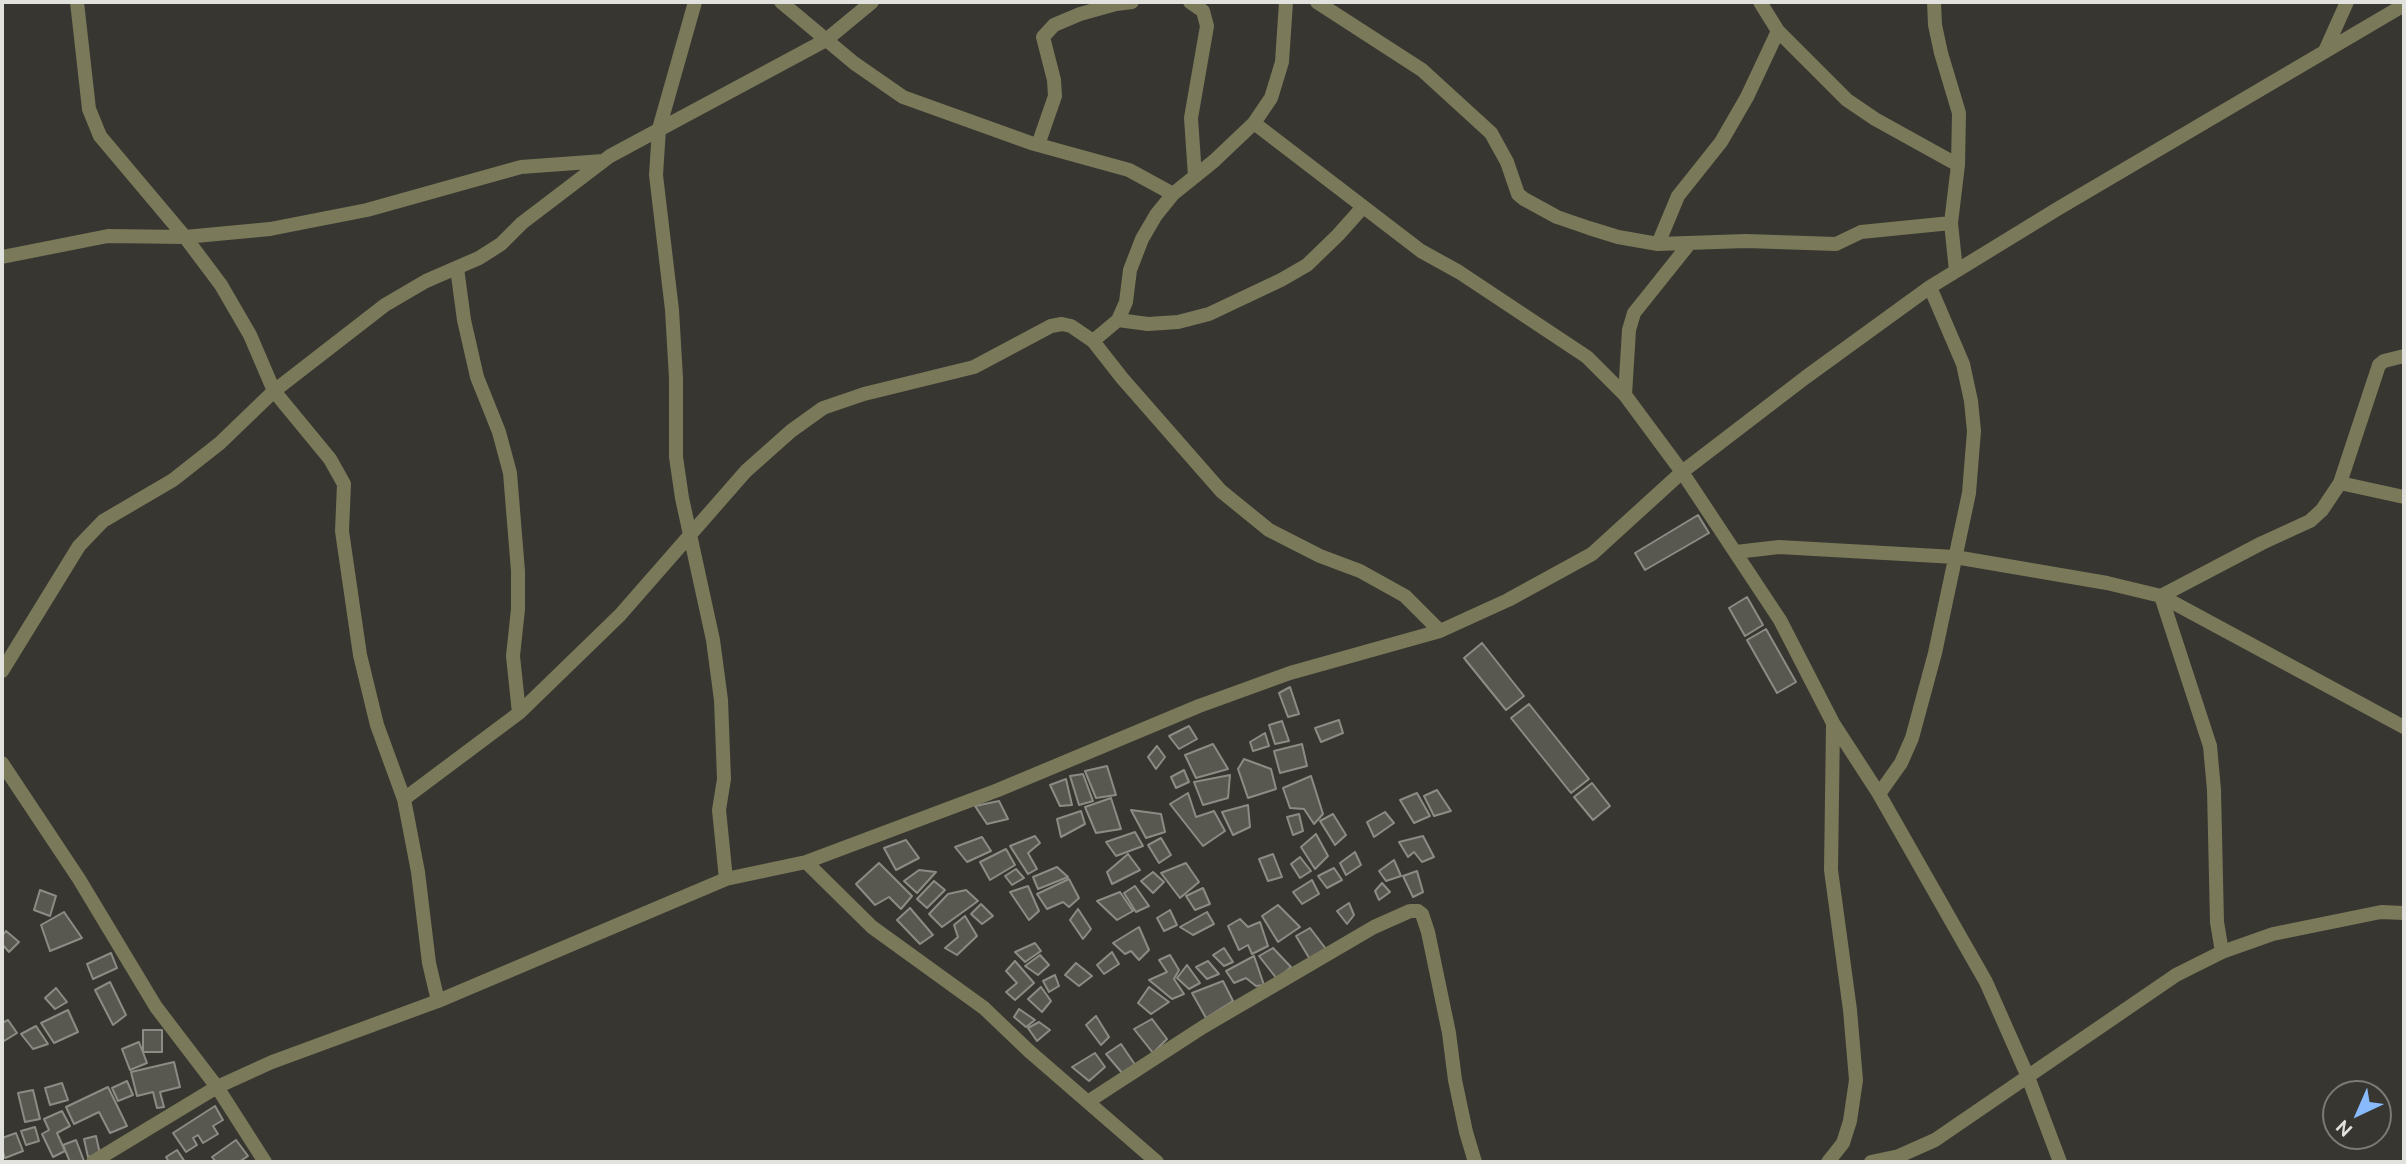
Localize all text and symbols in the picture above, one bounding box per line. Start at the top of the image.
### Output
north arrow [2322,1080,2392,1150]
text: N [2331,1116,2357,1142]

